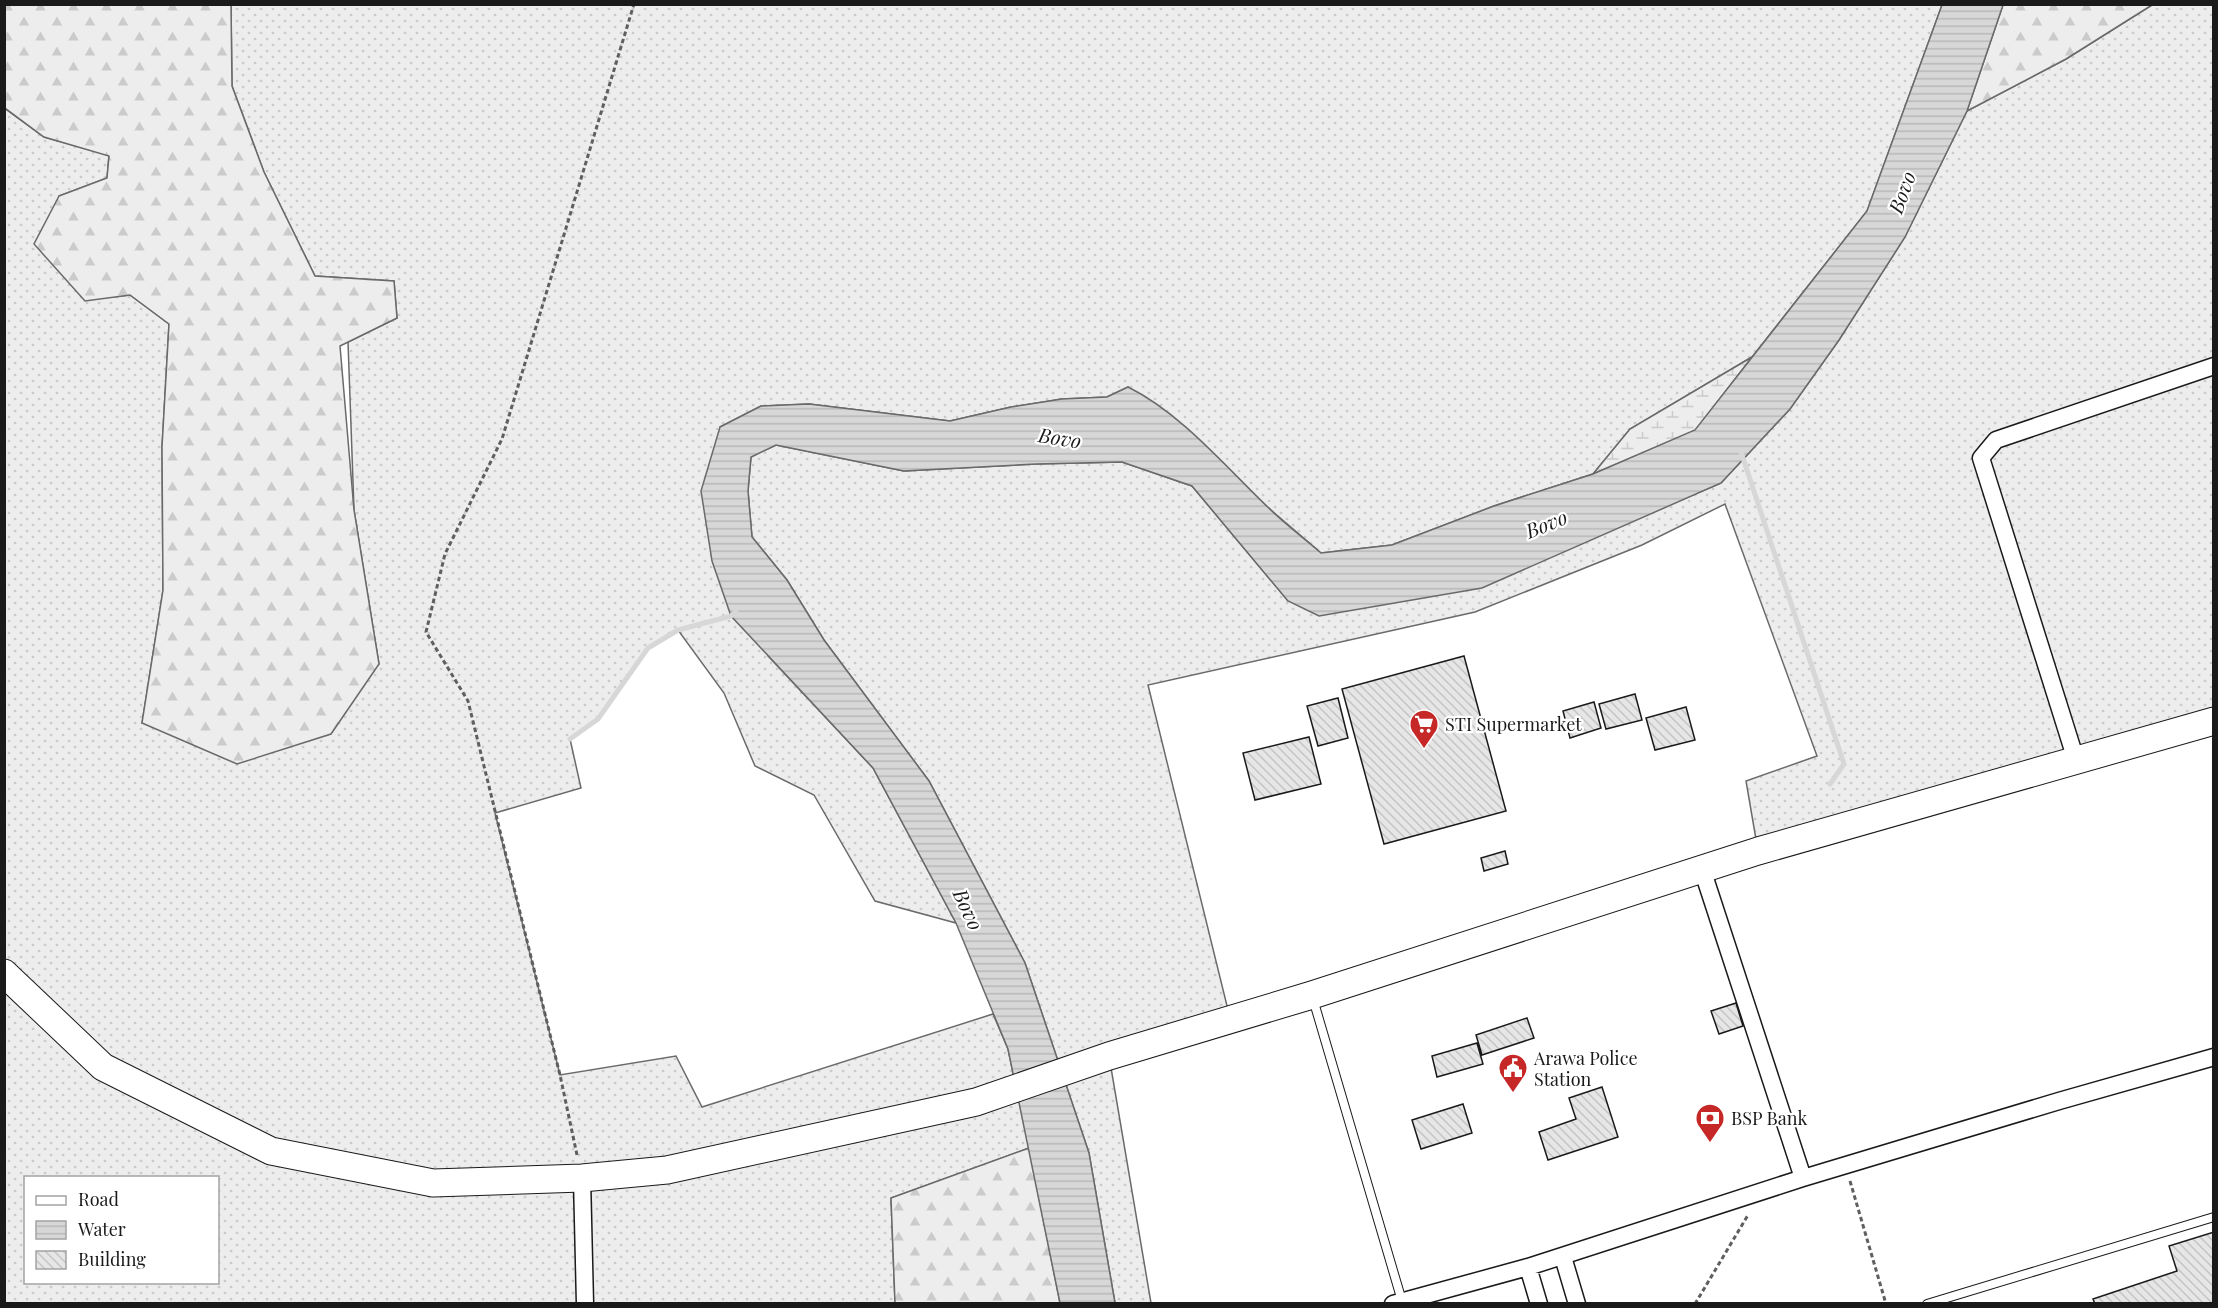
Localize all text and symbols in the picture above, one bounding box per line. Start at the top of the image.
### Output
water label: Bovo [1881,167,1921,218]
water label: Bovo [1036,420,1083,454]
water label: Bovo [1520,502,1571,544]
supermarket icon: STI Supermarket [1408,708,1440,750]
place label: STI Supermarket [1445,712,1582,736]
water label: Bovo [947,883,990,934]
place label: Arawa Police Station [1533,1046,1638,1091]
public building icon: Arawa Police Station [1497,1052,1529,1094]
bank icon: BSP Bank [1694,1102,1726,1144]
place label: BSP Bank [1731,1106,1807,1130]
legend [24,1176,219,1284]
text: Road [78,1187,119,1211]
text: Water [77,1217,126,1241]
text: Building [78,1247,146,1271]

